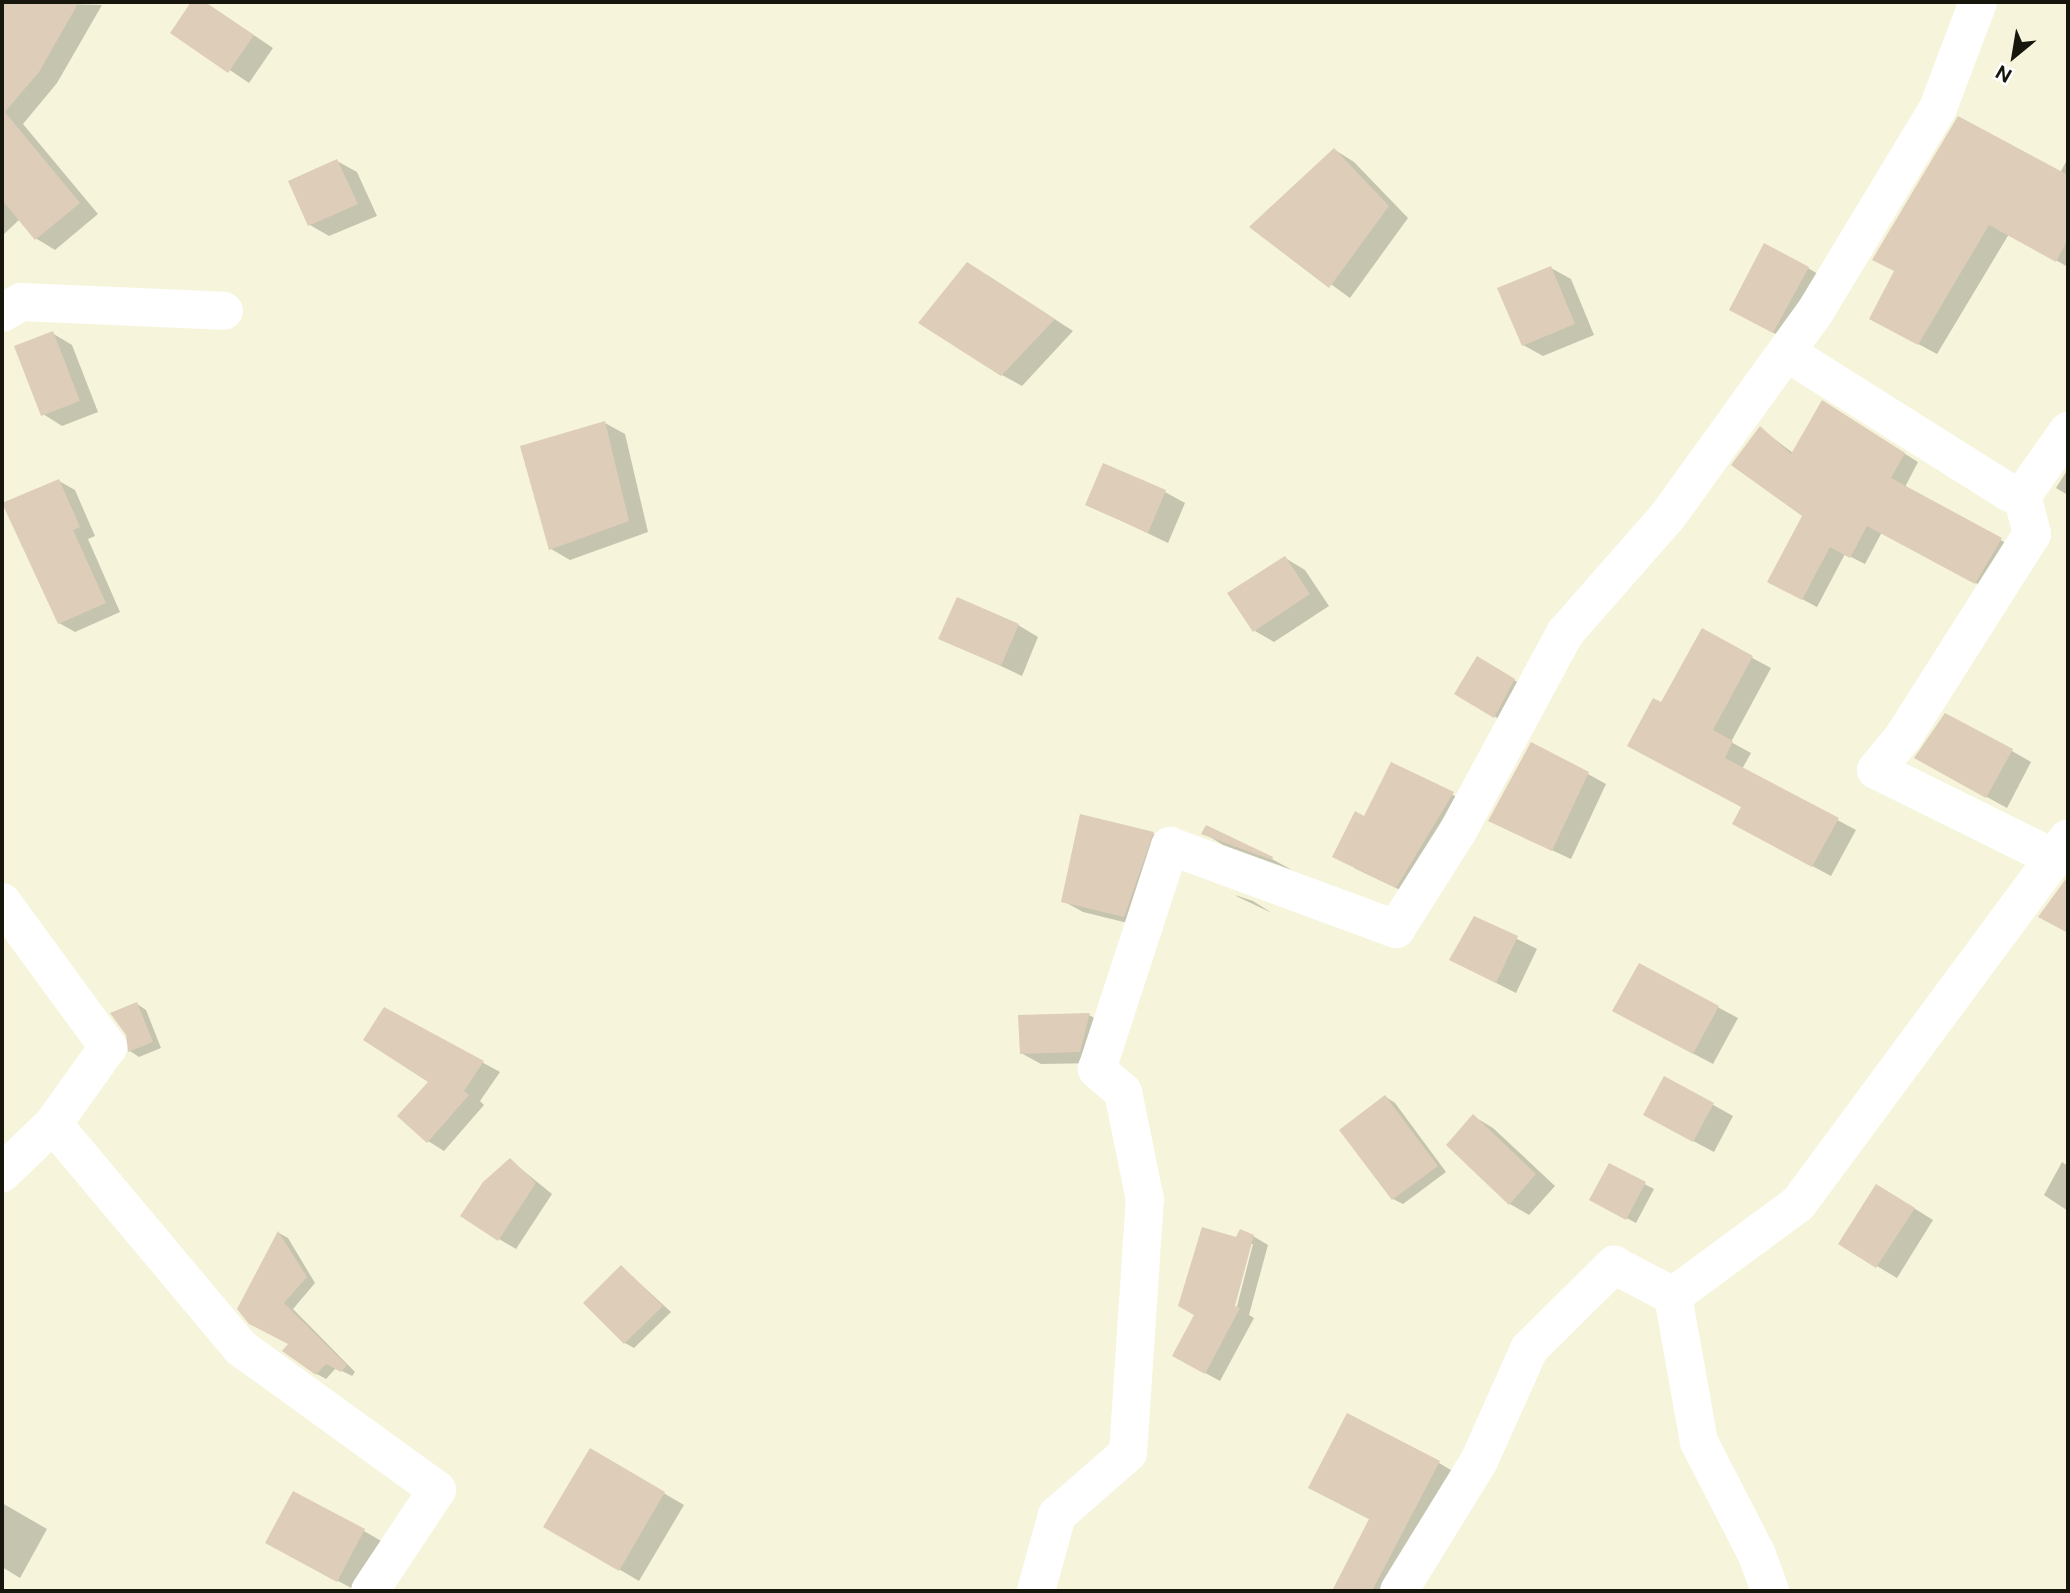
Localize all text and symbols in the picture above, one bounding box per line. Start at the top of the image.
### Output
north arrow [1979,21,2049,91]
text: N [1992,61,2015,87]

